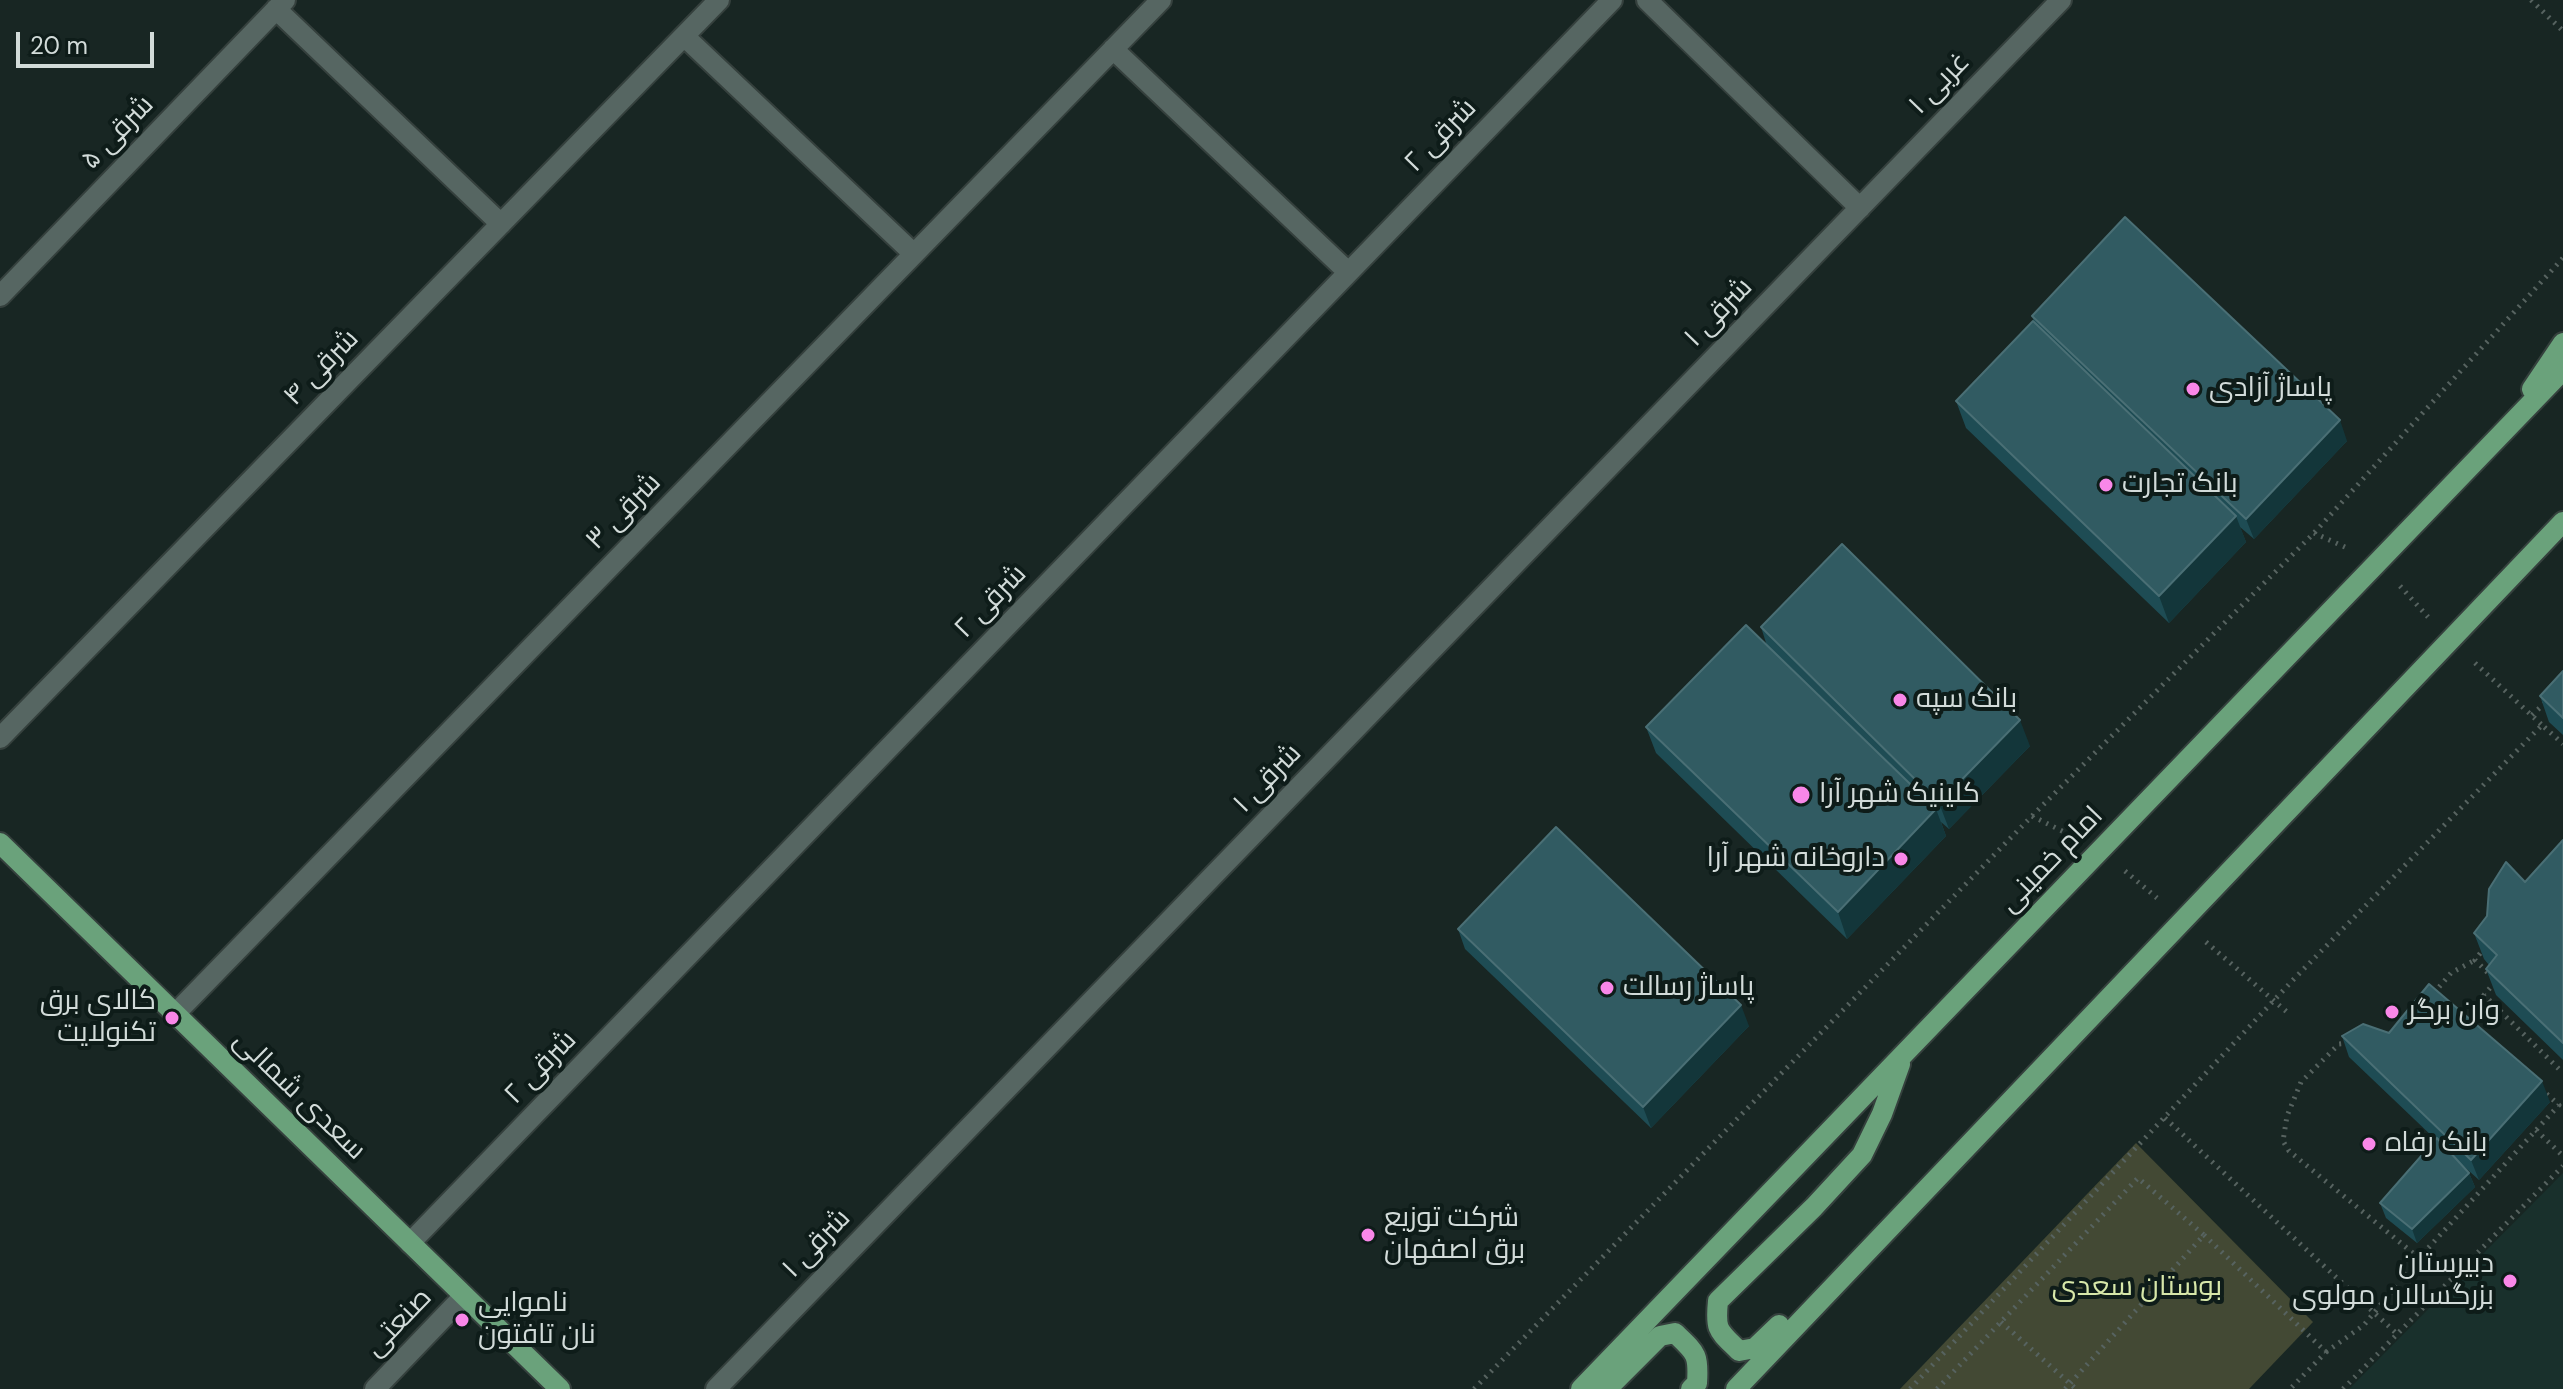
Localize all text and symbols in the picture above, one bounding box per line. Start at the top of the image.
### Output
scale bar [20,16,158,66]
text: 20 m [30,30,88,61]
street label: ۱ غربی [1902,46,1978,122]
street label: ۵ شرقی [75,89,161,177]
street label: ۲ شرقی [1398,92,1484,180]
street label: ۱ شرقی [1678,271,1760,355]
street label: ۴ شرقی [278,323,366,413]
place label: پاساژ آزادی [2209,372,2332,406]
marker: پاساژ آزادی [2184,380,2202,398]
street label: ۳ شرقی [579,467,669,557]
place label: بانک تجارت [2122,468,2238,502]
marker: بانک تجارت [2097,476,2115,494]
street label: ۲ شرقی [948,558,1034,646]
place label: بانک سپه [1916,683,2017,717]
marker: بانک سپه [1891,691,1909,709]
street label: ۱ شرقی [1227,737,1309,821]
place label: کلینیک شهر آرا [1819,778,1980,812]
marker: کلینیک شهر آرا [1790,784,1812,806]
street label: امام خمینی [1993,800,2111,920]
place label: داروخانه شهر آرا [1707,842,1885,876]
marker: داروخانه شهر آرا [1892,850,1910,868]
place label: پاساژ رسالت [1623,971,1754,1005]
marker: پاساژ رسالت [1598,979,1616,997]
place label: کالای برق تکنولایت [40,985,156,1051]
place label: وان برگر [2408,995,2500,1029]
marker: وان برگر [2383,1003,2401,1021]
marker: کالای برق تکنولایت [163,1009,181,1027]
street label: سعدی شمالی [226,1024,372,1168]
street label: ۲ شرقی [498,1024,584,1112]
place label: بانک رفاه [2385,1127,2488,1161]
marker: بانک رفاه [2360,1135,2378,1153]
street label: ۱ شرقی [776,1202,858,1286]
place label: شرکت توزیع برق اصفهان [1384,1202,1525,1268]
marker: شرکت توزیع برق اصفهان [1359,1226,1377,1244]
place label: دبیرستان بزرگسالان مولوی [2292,1248,2494,1314]
park label: بوستان سعدی [2052,1271,2222,1305]
marker: دبیرستان بزرگسالان مولوی [2501,1272,2519,1290]
street label: صنعتی [358,1282,440,1364]
place label: ناموایی نان تافتون [478,1287,596,1353]
marker: ناموایی نان تافتون [453,1311,471,1329]

